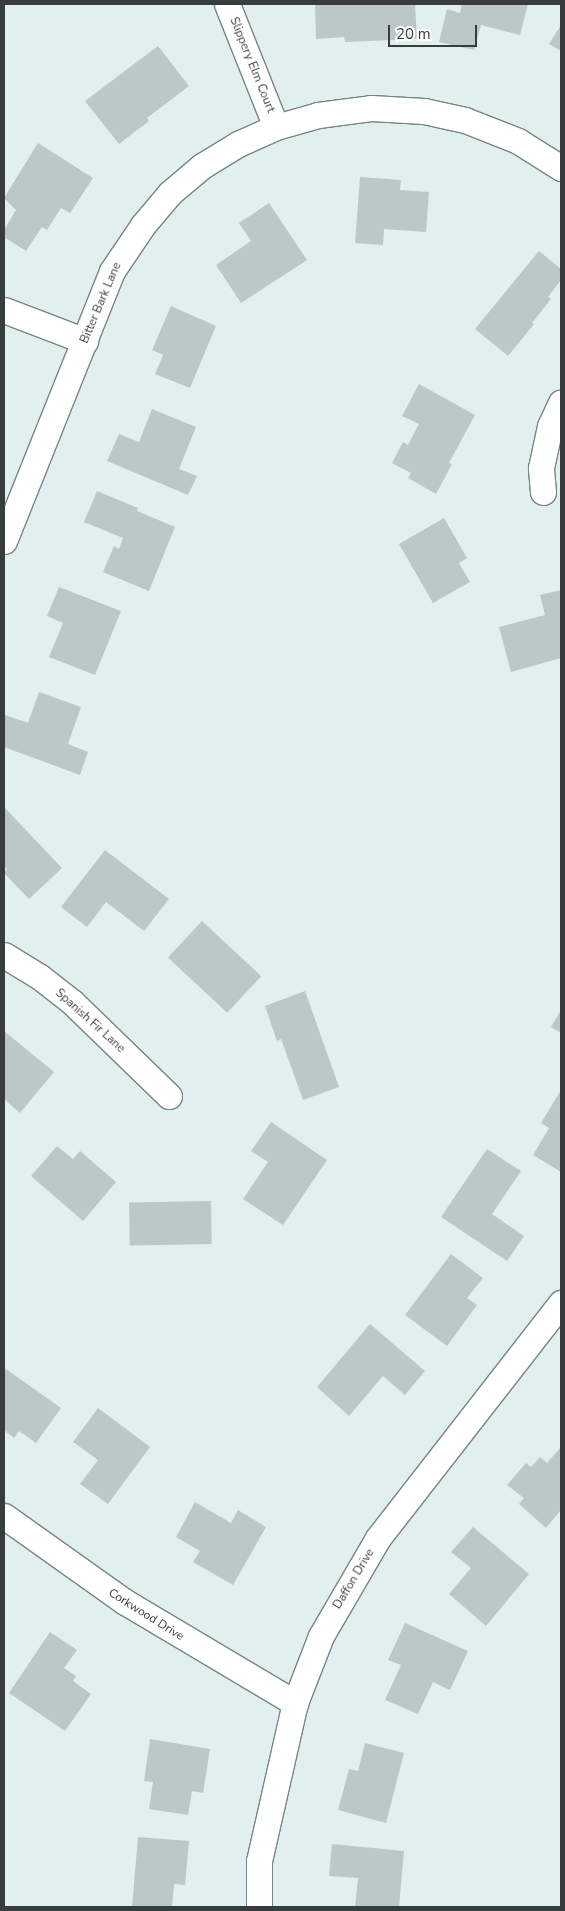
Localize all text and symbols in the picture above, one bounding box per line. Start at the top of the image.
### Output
street label: Slippery Elm Court [226,15,278,115]
scale bar [390,15,479,47]
text: 20 m [396,24,431,44]
street label: Bitter Bark Lane [77,260,125,346]
street label: Spanish Fir Lane [52,986,128,1056]
street label: Daffon Drive [330,1546,378,1612]
street label: Corkwood Drive [106,1586,186,1644]

